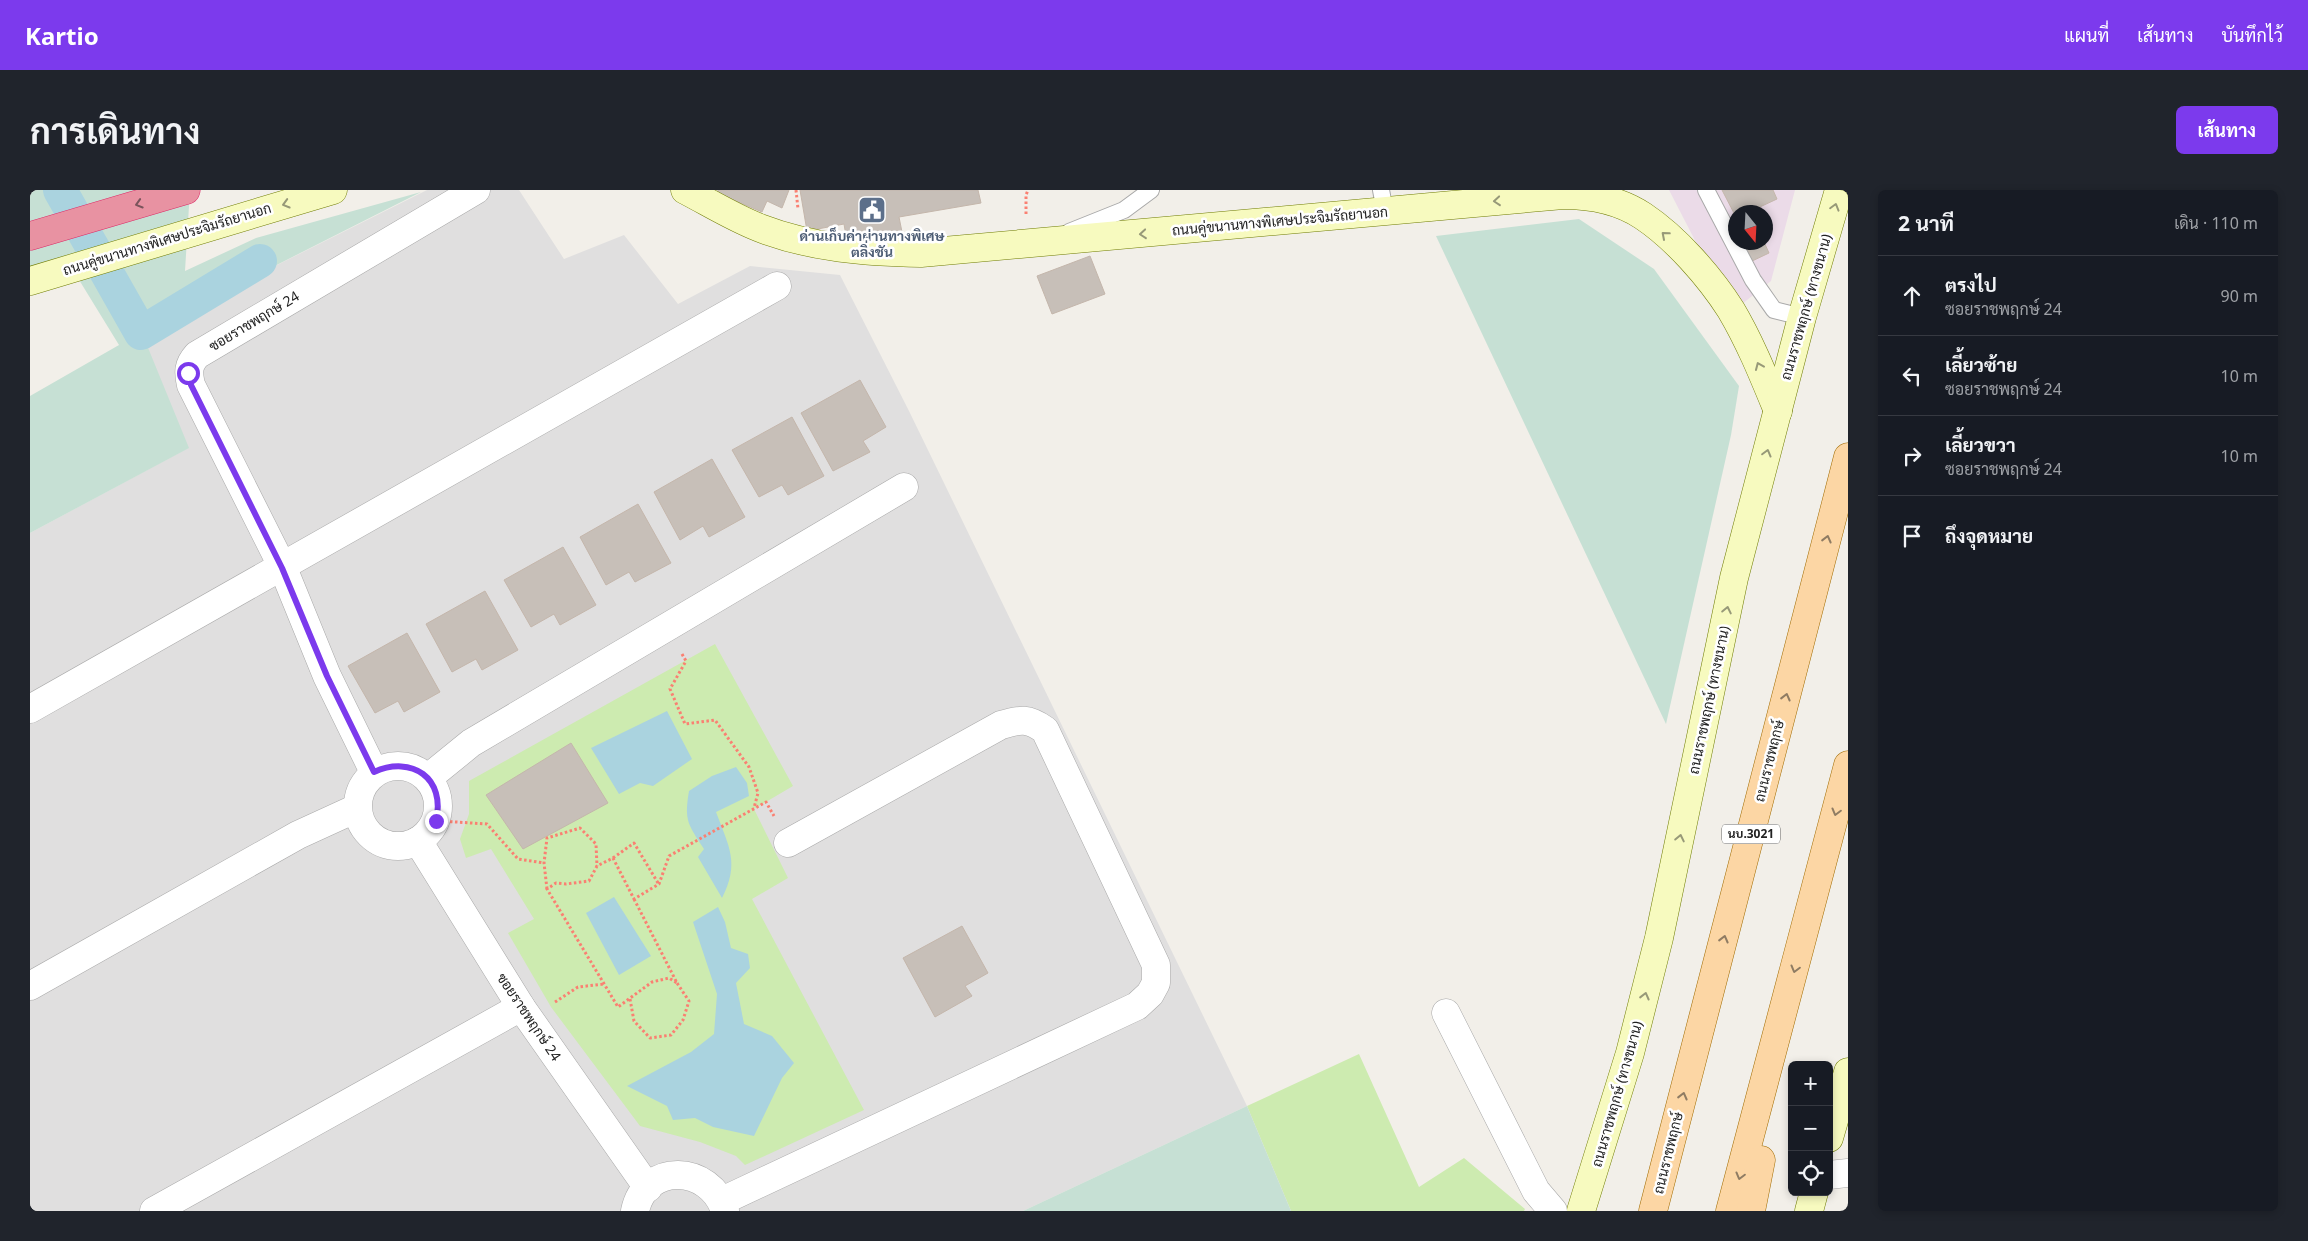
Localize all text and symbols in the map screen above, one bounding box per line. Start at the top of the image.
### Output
text: Kartio [25,19,99,52]
text: แผนที่ [2064,23,2109,47]
text: เส้นทาง [2137,23,2193,47]
text: บันทึกไว้ [2221,23,2283,47]
button: เส้นทาง [2176,106,2278,154]
text: การเดินทาง [30,107,200,154]
public building icon: ด่านเก็บค่าผ่านทางพิเศษ ตลิ่งชัน [857,195,887,225]
one-way arrow [1493,195,1501,206]
street label: ถนนคู่ขนานทางพิเศษประจิมรัถยานอก [60,198,274,280]
one-way arrow [135,198,143,208]
one-way arrow [282,198,290,208]
street label: ถนนคู่ขนานทางพิเศษประจิมรัถยานอก [1171,202,1389,240]
one-way arrow [1829,203,1839,211]
north arrow [1728,205,1773,250]
text: 2 นาที [1898,209,1954,237]
text: เดิน · 110 m [2174,212,2258,234]
place label: ด่านเก็บค่าผ่านทางพิเศษ ตลิ่งชัน [799,226,946,261]
one-way arrow [1139,228,1147,239]
one-way arrow [1662,232,1671,241]
street label: ถนนราชพฤกษ์ (ทางขนาน) [1776,232,1835,382]
text: ตรงไป [1945,272,1997,298]
icon: ahead [1898,282,1926,310]
text: 90 m [2221,285,2258,307]
street label: ซอยราชพฤกษ์ 24 [205,286,302,355]
text: ซอยราชพฤกษ์ 24 [1945,298,2062,320]
text: เลี้ยวซ้าย [1945,352,2017,378]
route start [177,362,200,385]
one-way arrow [1754,362,1765,371]
icon: left [1898,362,1926,390]
text: 10 m [2221,365,2258,387]
text: ซอยราชพฤกษ์ 24 [1945,378,2062,400]
text: เลี้ยวขวา [1945,432,2016,458]
icon: right [1898,442,1926,470]
text: 10 m [2221,445,2258,467]
one-way arrow [1761,448,1772,457]
text: ซอยราชพฤกษ์ 24 [1945,458,2062,480]
icon: arrive [1898,522,1926,550]
text: ถึงจุดหมาย [1945,523,2033,549]
one-way arrow [1821,535,1832,544]
one-way arrow [1721,606,1732,615]
street label: ถนนราชพฤกษ์ (ทางขนาน) [1684,624,1734,776]
one-way arrow [1780,692,1791,701]
street label: ถนนราชพฤกษ์ [1749,717,1788,804]
one-way arrow [1831,808,1842,816]
route end [425,810,448,833]
road number: นบ.3021 [1722,824,1780,844]
one-way arrow [1674,833,1685,842]
one-way arrow [1718,935,1728,943]
one-way arrow [1790,965,1801,974]
street label: ซอยราชพฤกษ์ 24 [493,969,566,1064]
one-way arrow [1639,993,1649,1001]
street label: ถนนราชพฤกษ์ (ทางขนาน) [1587,1019,1646,1169]
map controls [1788,1061,1833,1196]
button: + [1788,1061,1833,1106]
one-way arrow [1677,1092,1688,1100]
button: − [1788,1106,1833,1151]
street label: ถนนราชพฤกษ์ [1648,1109,1687,1196]
button: locate [1788,1151,1833,1196]
one-way arrow [1735,1171,1746,1180]

